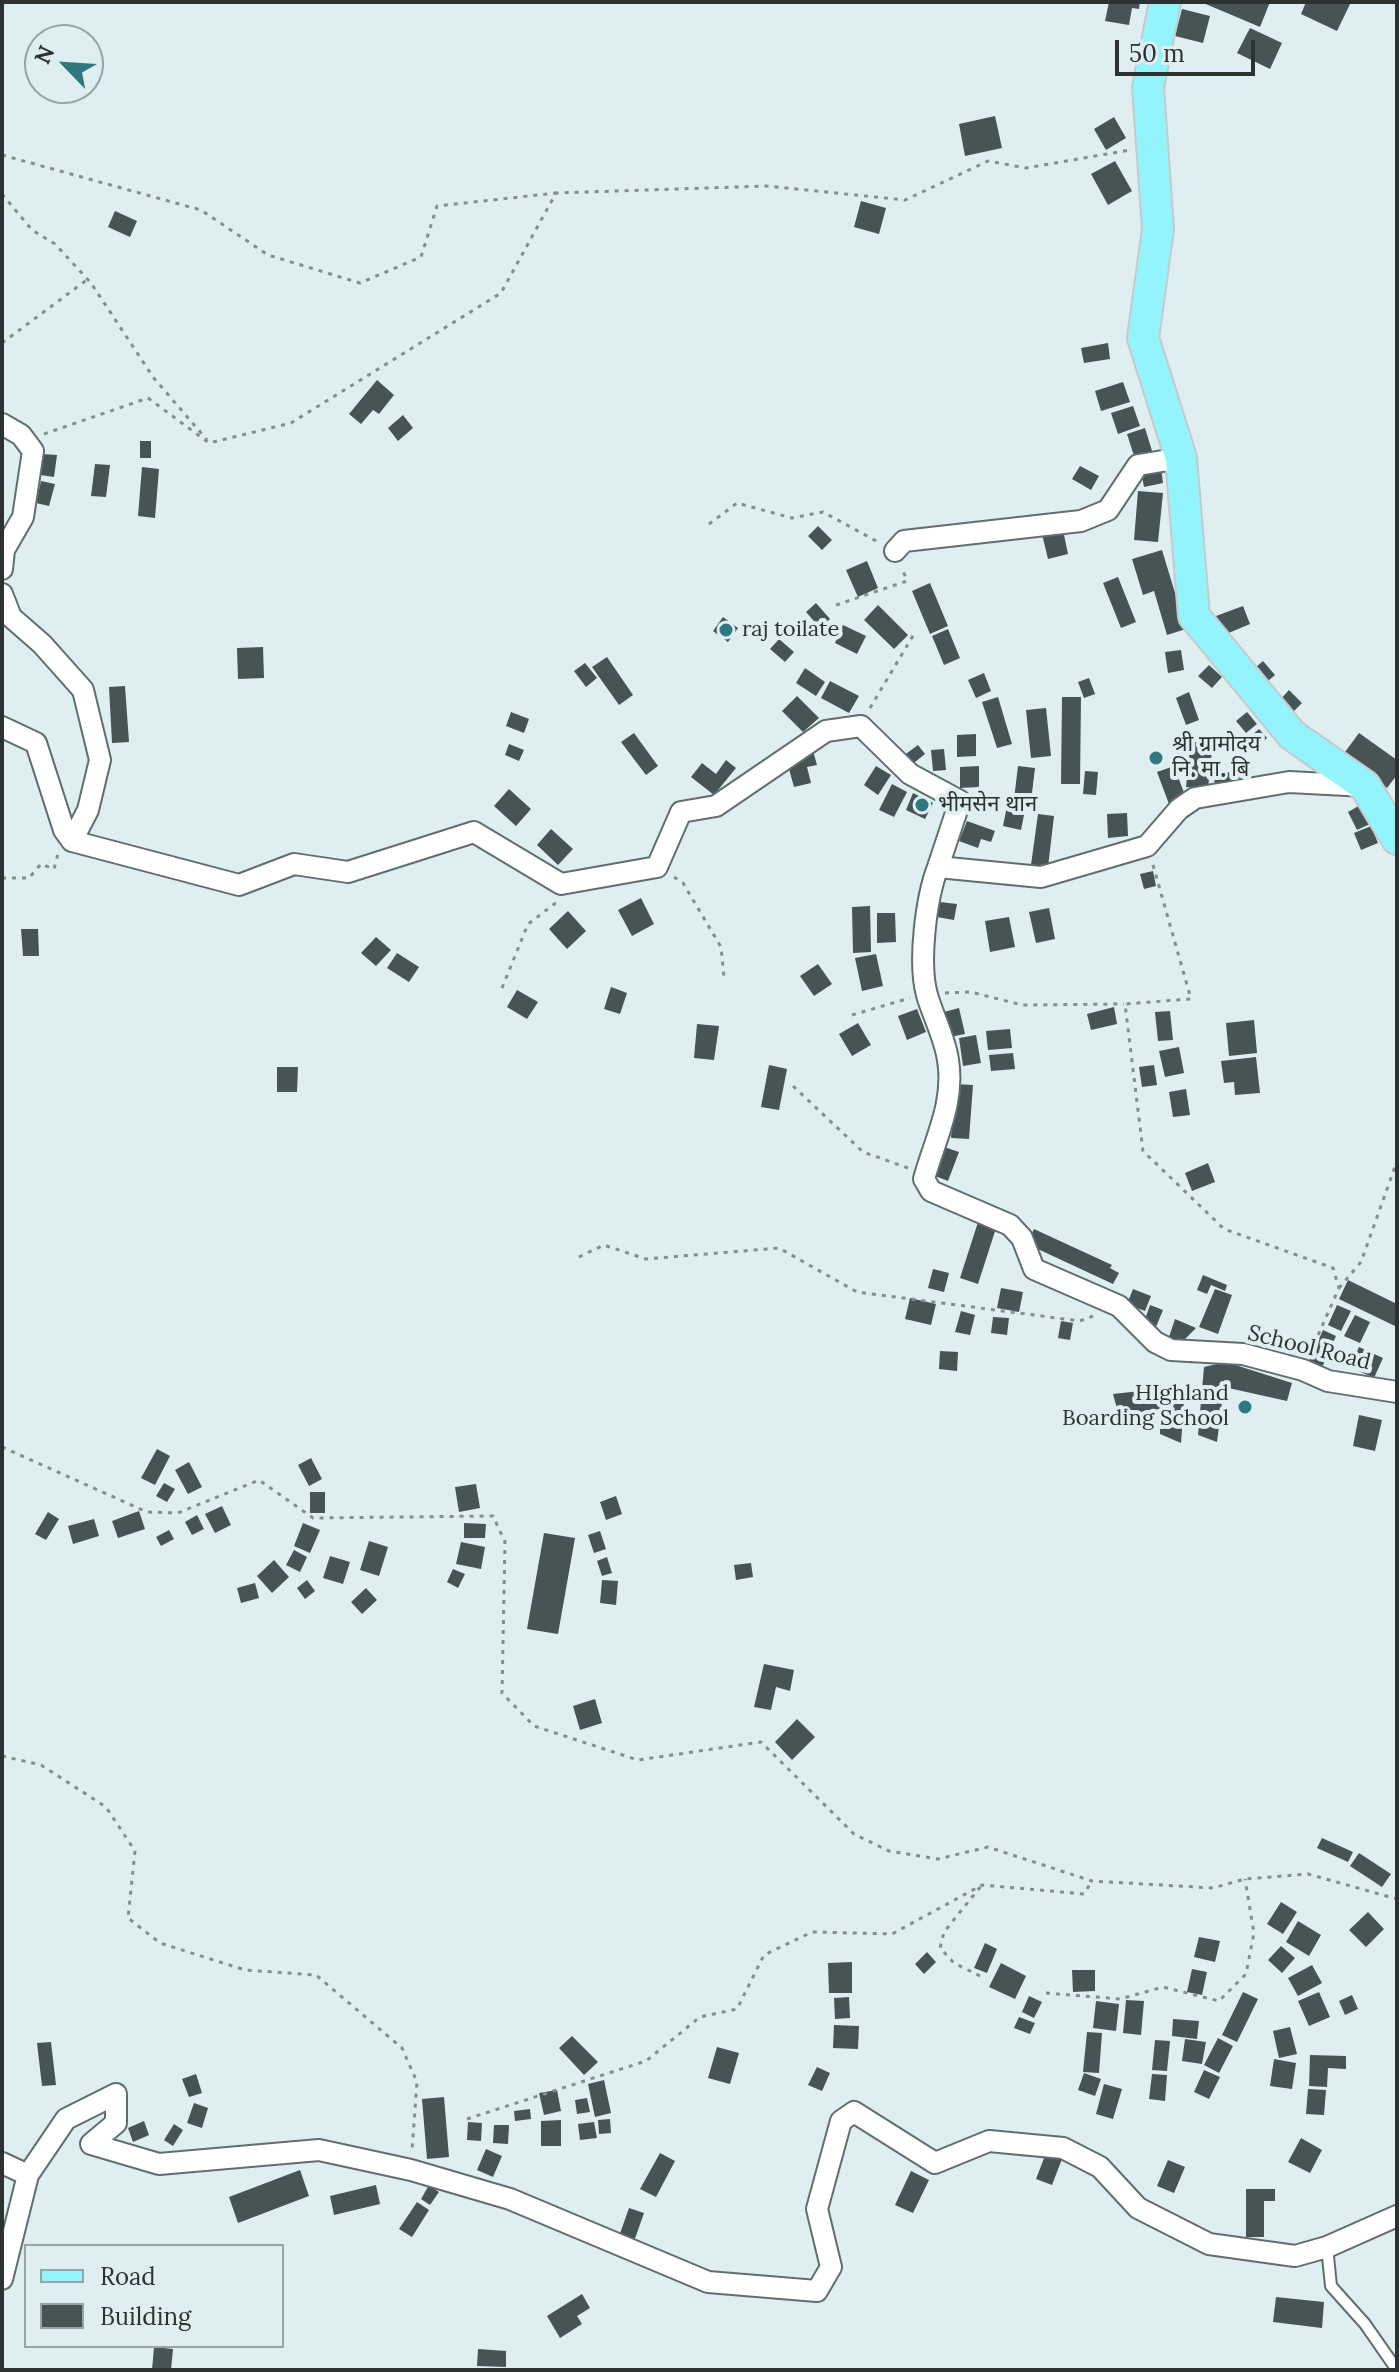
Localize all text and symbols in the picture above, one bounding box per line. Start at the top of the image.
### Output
north arrow [24,24,104,104]
scale bar [1119,24,1259,74]
text: 50 m [1129,38,1185,69]
text: N [28,41,60,68]
place label: raj toilate [742,617,839,643]
marker: raj toilate [717,621,735,639]
place label: श्री ग्रामोदय नि. मा. बि [1172,732,1260,784]
marker: श्री ग्रामोदय नि. मा. बि [1147,749,1165,767]
place label: भीमसेन थान [938,792,1037,818]
marker: भीमसेन थान [913,796,931,814]
street label: School Road [1245,1320,1373,1376]
place label: HIghland Boarding School [1062,1381,1229,1432]
marker: HIghland Boarding School [1236,1398,1254,1416]
legend [24,2244,284,2348]
text: Road [100,2261,156,2292]
text: Building [100,2301,191,2332]

